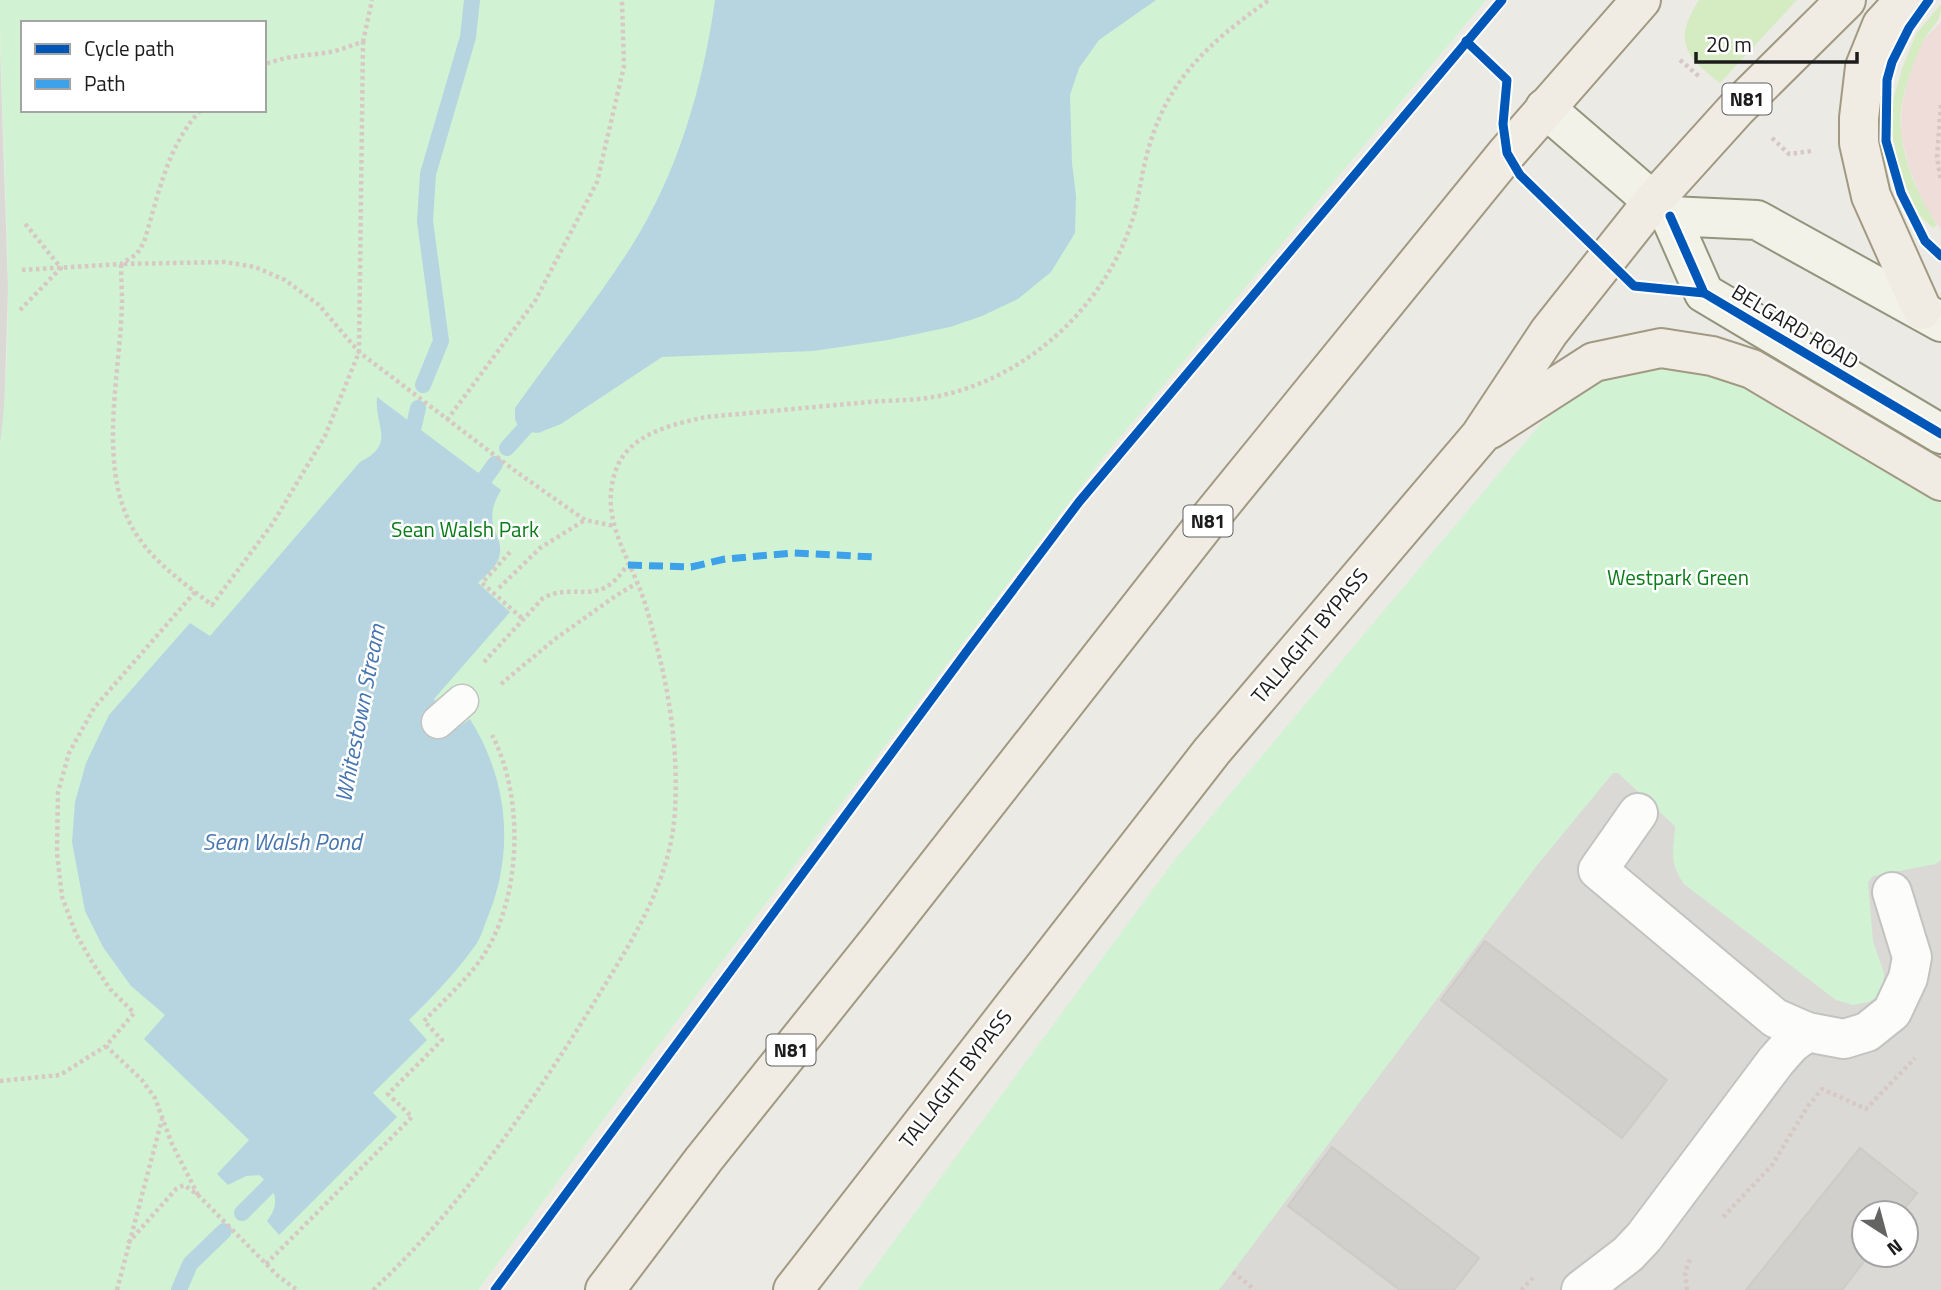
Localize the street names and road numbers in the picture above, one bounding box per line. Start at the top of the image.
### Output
road number: N81 [1722,83,1772,114]
street label: BELGARD ROAD [1726,276,1865,377]
road number: N81 [1184,506,1232,536]
street label: TALLAGHT BYPASS [1243,561,1376,710]
street label: TALLAGHT BYPASS [891,1002,1020,1155]
road number: N81 [766,1034,816,1066]

